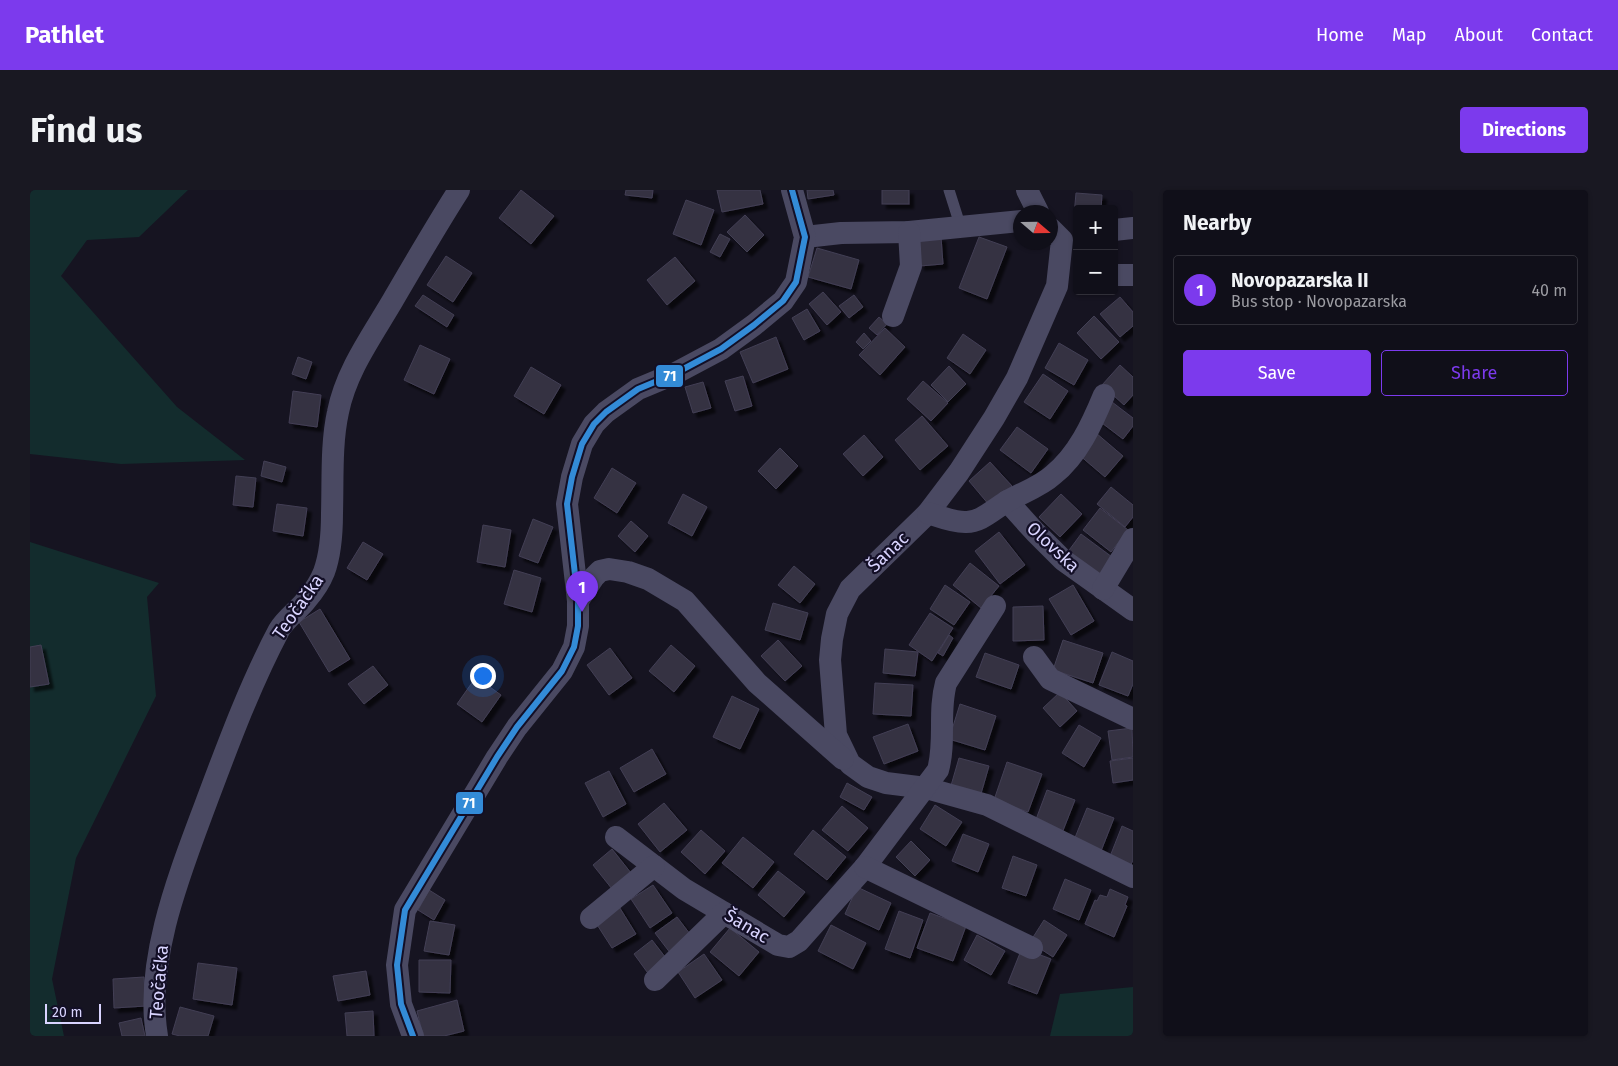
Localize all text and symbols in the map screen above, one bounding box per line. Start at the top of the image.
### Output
text: Pathlet [25,21,104,49]
text: Home [1316,24,1364,46]
text: Map [1392,24,1426,46]
text: About [1454,24,1503,46]
text: Contact [1531,24,1593,46]
button: Directions [1460,107,1588,153]
text: Find us [30,109,142,151]
north arrow [1013,205,1058,250]
map controls [1073,205,1118,295]
button: + [1073,205,1118,250]
text: Nearby [1183,210,1251,236]
button: − [1073,250,1118,295]
text: Novopazarska II [1231,269,1368,292]
text: 1 [1196,281,1204,300]
text: 40 m [1532,281,1567,300]
text: Bus stop · Novopazarska [1231,292,1407,311]
button: Save [1183,350,1371,396]
button: Share [1381,350,1568,396]
line badge: 71 [655,364,684,388]
text: 71 [664,368,676,385]
street label: Olovska [1022,517,1084,577]
street label: Šanac [863,527,913,577]
street label: Teočačka [268,570,328,644]
pin: 1 [566,571,598,612]
your location [470,663,496,689]
line badge: 71 [455,791,484,815]
text: 71 [463,795,475,812]
street label: Šanac [721,904,774,948]
street label: Teočačka [145,944,173,1020]
scale bar [45,1001,101,1024]
text: 20 m [52,1004,82,1021]

